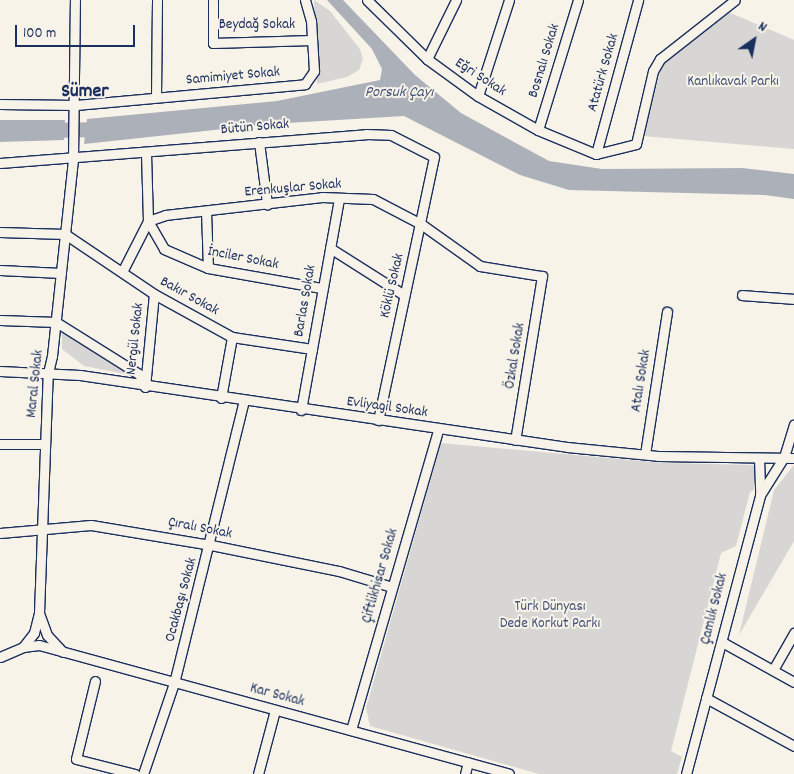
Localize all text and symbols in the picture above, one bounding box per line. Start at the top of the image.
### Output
scale bar [18,15,138,47]
north arrow [729,15,779,65]
street label: Beydağ Sokak [219,17,295,35]
text: N [754,17,771,38]
street label: Bosnalı Sokak [525,22,565,100]
text: 100 m [23,23,56,45]
street label: Atatürk Sokak [584,32,624,114]
street label: Eğri Sokak [451,55,509,101]
street label: Samimiyet Sokak [185,64,281,90]
park label: Kanlıkavak Parkı [687,74,779,92]
district label: Sümer [61,80,109,104]
water label: Porsuk Çayı [365,83,433,103]
street label: Bütün Sokak [220,116,290,140]
street label: Erenkuşlar Sokak [244,176,342,202]
street label: İnciler Sokak [206,243,280,275]
street label: Köklü Sokak [377,252,409,320]
street label: Barlas Sokak [291,264,321,338]
street label: Bakır Sokak [156,273,222,321]
street label: Nergül Sokak [123,302,149,376]
street label: Özkal Sokak [502,322,530,390]
street label: Atalı Sokak [628,348,656,414]
street label: Maral Sokak [23,349,49,419]
street label: Evliyagil Sokak [345,393,429,423]
street label: Çıralı Sokak [167,514,233,544]
street label: Çiftlikhisar Sokak [359,527,403,625]
street label: Ocakbaşı Sokak [162,556,202,644]
street label: Çamlık Sokak [697,571,733,647]
park label: Türk Dünyası Dede Korkut Parkı [500,598,600,633]
street label: Kar Sokak [248,680,306,712]

